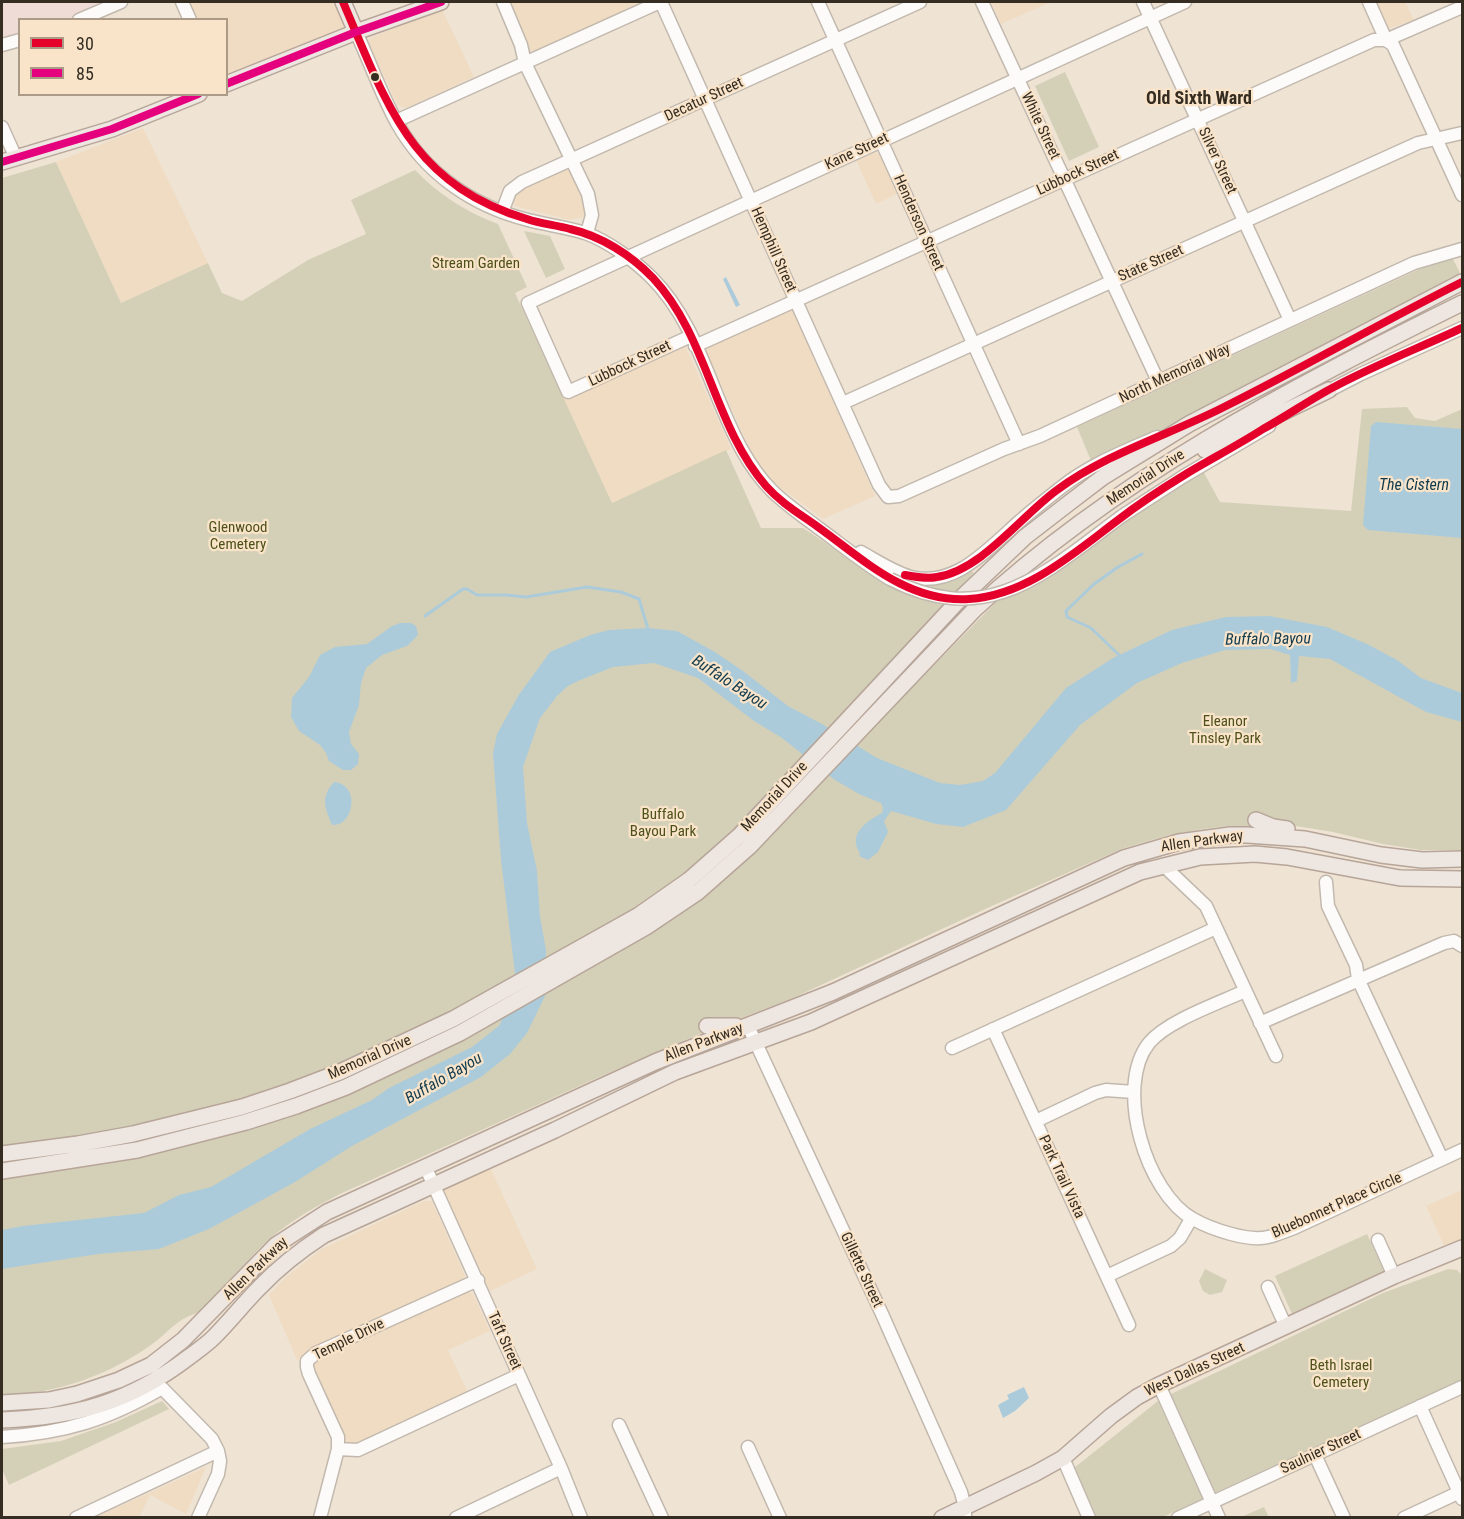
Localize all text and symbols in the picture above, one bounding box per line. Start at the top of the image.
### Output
legend [18,18,228,96]
text: 30 [76,33,94,54]
text: 85 [76,63,94,84]
unlabelled marker [369,71,381,83]
street label: Decatur Street [662,74,746,126]
district label: Old Sixth Ward [1146,88,1252,110]
street label: White Street [1017,89,1063,163]
street label: Silver Street [1194,125,1240,197]
street label: Kane Street [822,129,892,175]
street label: Lubbock Street [1034,146,1122,200]
street label: Henderson Street [889,172,947,274]
street label: Hemphill Street [746,205,800,295]
street label: State Street [1116,242,1186,286]
park label: Stream Garden [432,255,520,273]
street label: Lubbock Street [586,337,674,391]
street label: North Memorial Way [1117,340,1233,408]
street label: Memorial Drive [1104,446,1188,510]
water label: The Cistern [1379,476,1449,496]
park label: Glenwood Cemetery [209,519,267,554]
water label: Buffalo Bayou [1225,630,1311,650]
water label: Buffalo Bayou [688,652,770,714]
park label: Eleanor Tinsley Park [1189,713,1261,748]
street label: Memorial Drive [738,758,812,836]
park label: Buffalo Bayou Park [630,806,696,841]
street label: Allen Parkway [1160,827,1244,857]
street label: Allen Parkway [662,1020,746,1066]
street label: Memorial Drive [326,1032,414,1084]
water label: Buffalo Bayou [402,1049,486,1109]
street label: Park Trail Vista [1034,1133,1088,1221]
street label: Bluebonnet Place Circle [1269,1169,1405,1243]
street label: Gillette Street [836,1230,886,1310]
street label: Allen Parkway [220,1234,292,1304]
street label: Taft Street [483,1309,525,1373]
street label: Temple Drive [311,1315,387,1365]
street label: West Dallas Street [1142,1339,1248,1401]
park label: Beth Israel Cemetery [1310,1357,1372,1392]
street label: Saulnier Street [1278,1426,1364,1478]

